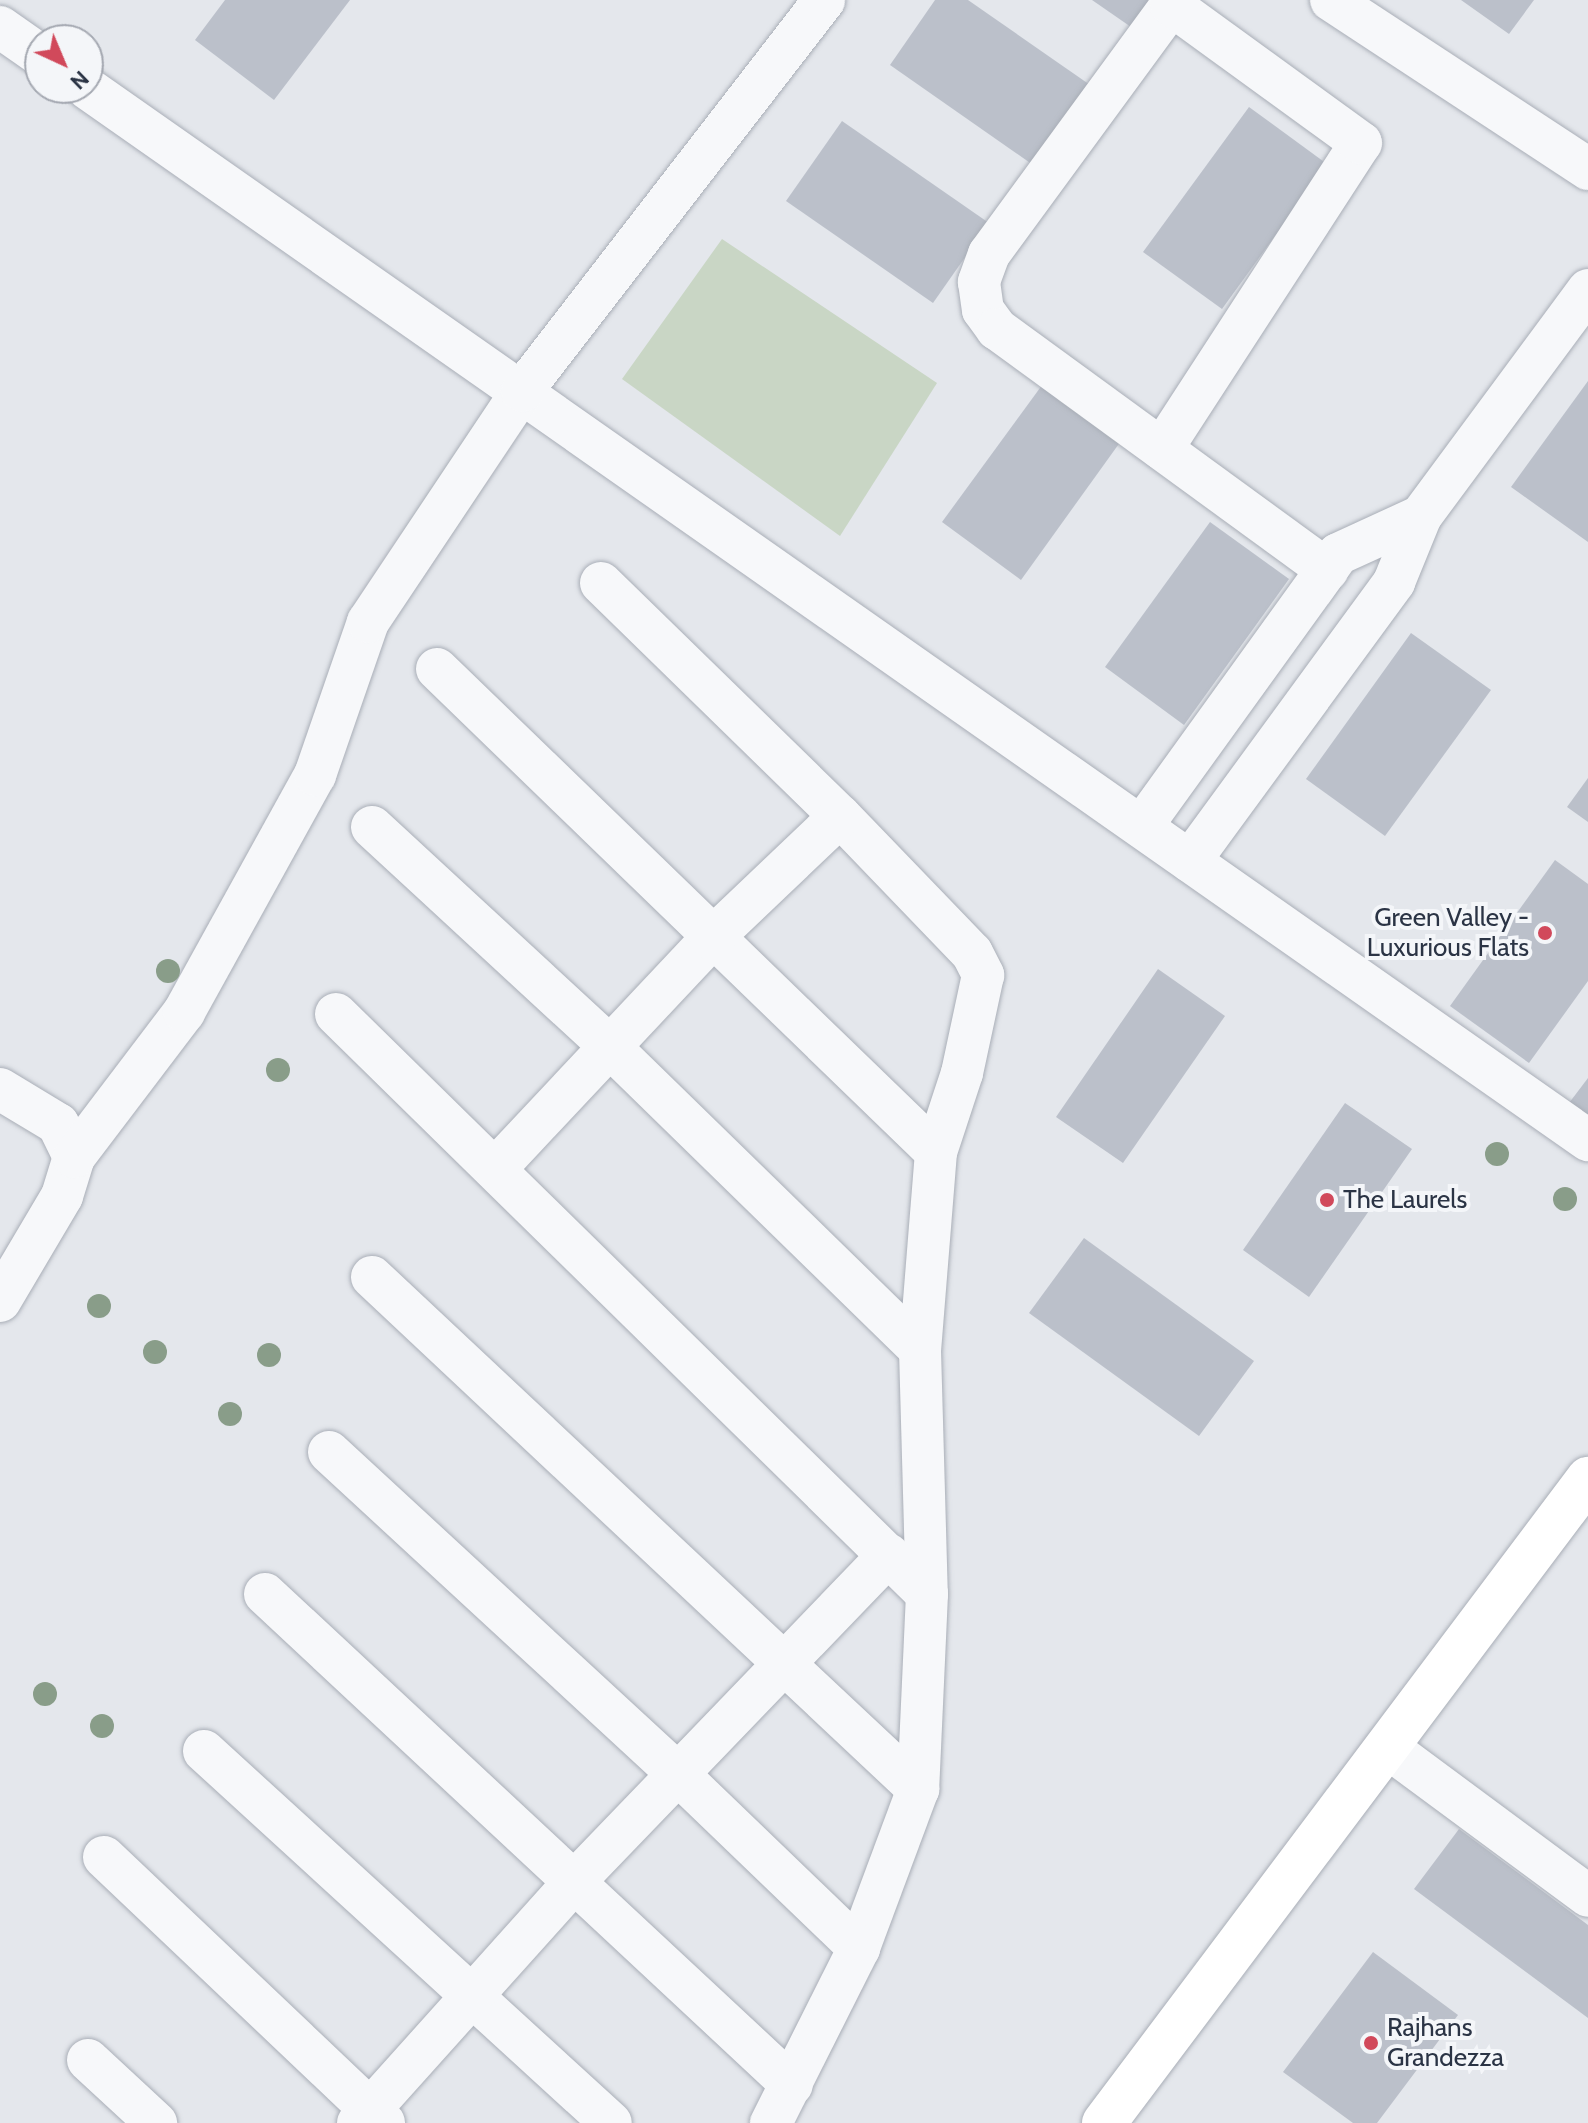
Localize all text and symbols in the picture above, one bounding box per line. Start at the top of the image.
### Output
north arrow [24,24,104,104]
text: N [65,65,95,95]
place label: Green Valley - Luxurious Flats [1367,902,1529,964]
marker: Green Valley - Luxurious Flats [1536,924,1554,942]
place label: The Laurels [1343,1184,1467,1216]
marker: The Laurels [1318,1191,1336,1209]
place label: Rajhans Grandezza [1387,2012,1504,2074]
marker: Rajhans Grandezza [1362,2034,1380,2052]

